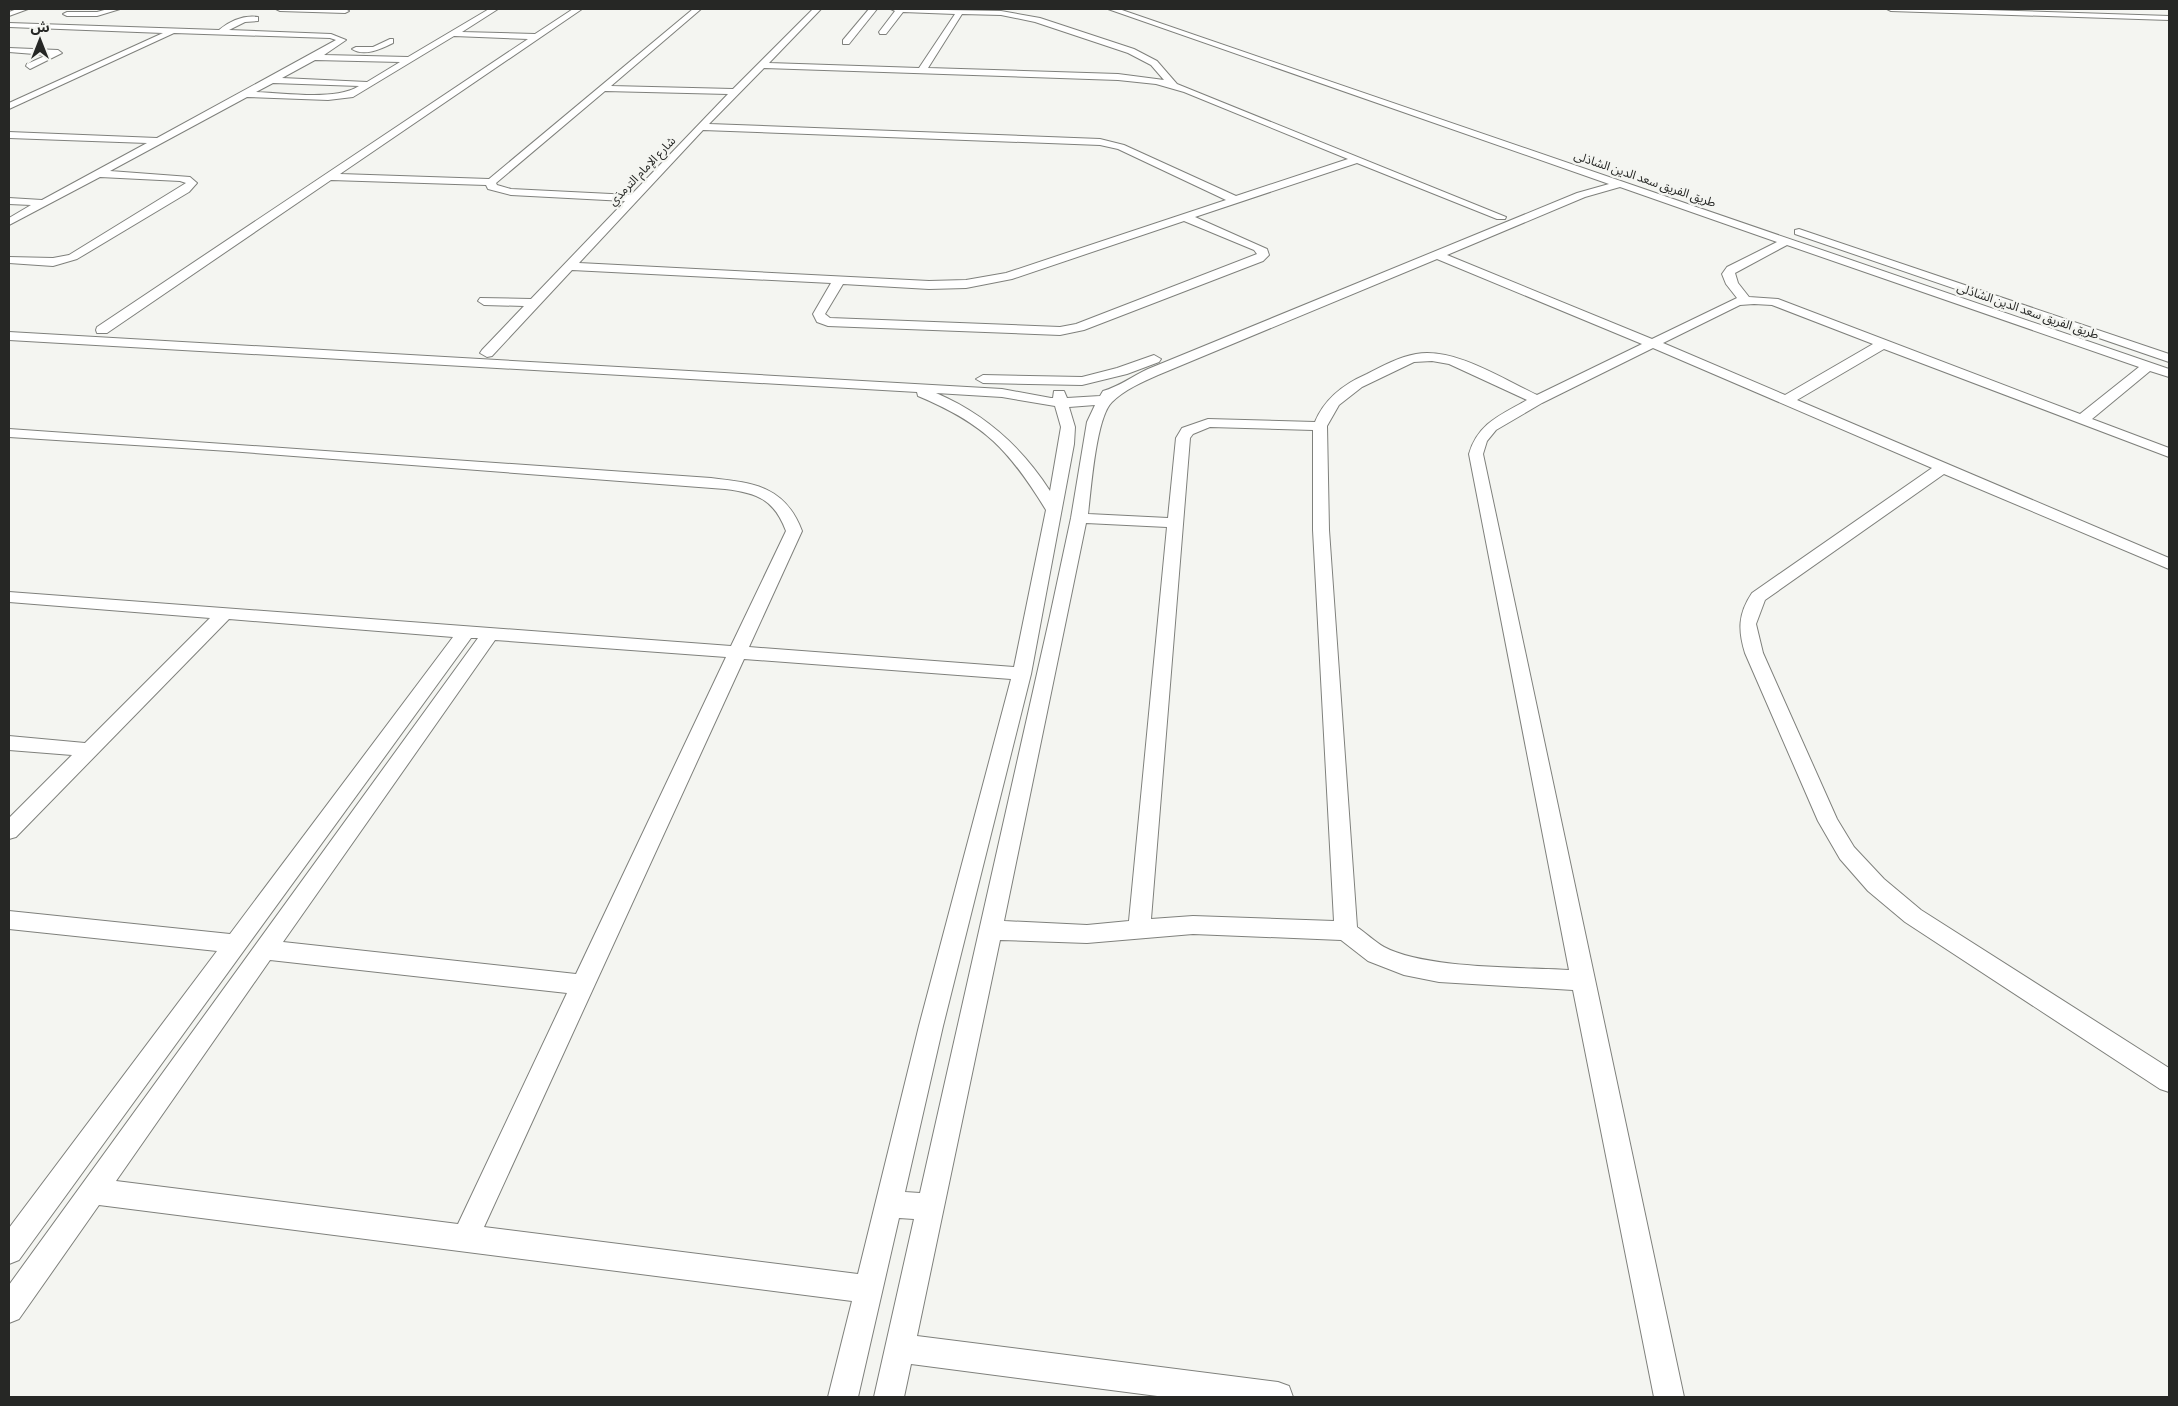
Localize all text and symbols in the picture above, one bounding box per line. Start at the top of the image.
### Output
north arrow [15,15,65,65]
text: ش [30,17,50,36]
street label: شارع الإمام الترمذي [604,132,680,210]
street label: طريق الفريق سعد الدين الشاذلى [1572,146,1718,211]
street label: طريق الفريق سعد الدين الشاذلى [1955,278,2101,343]

